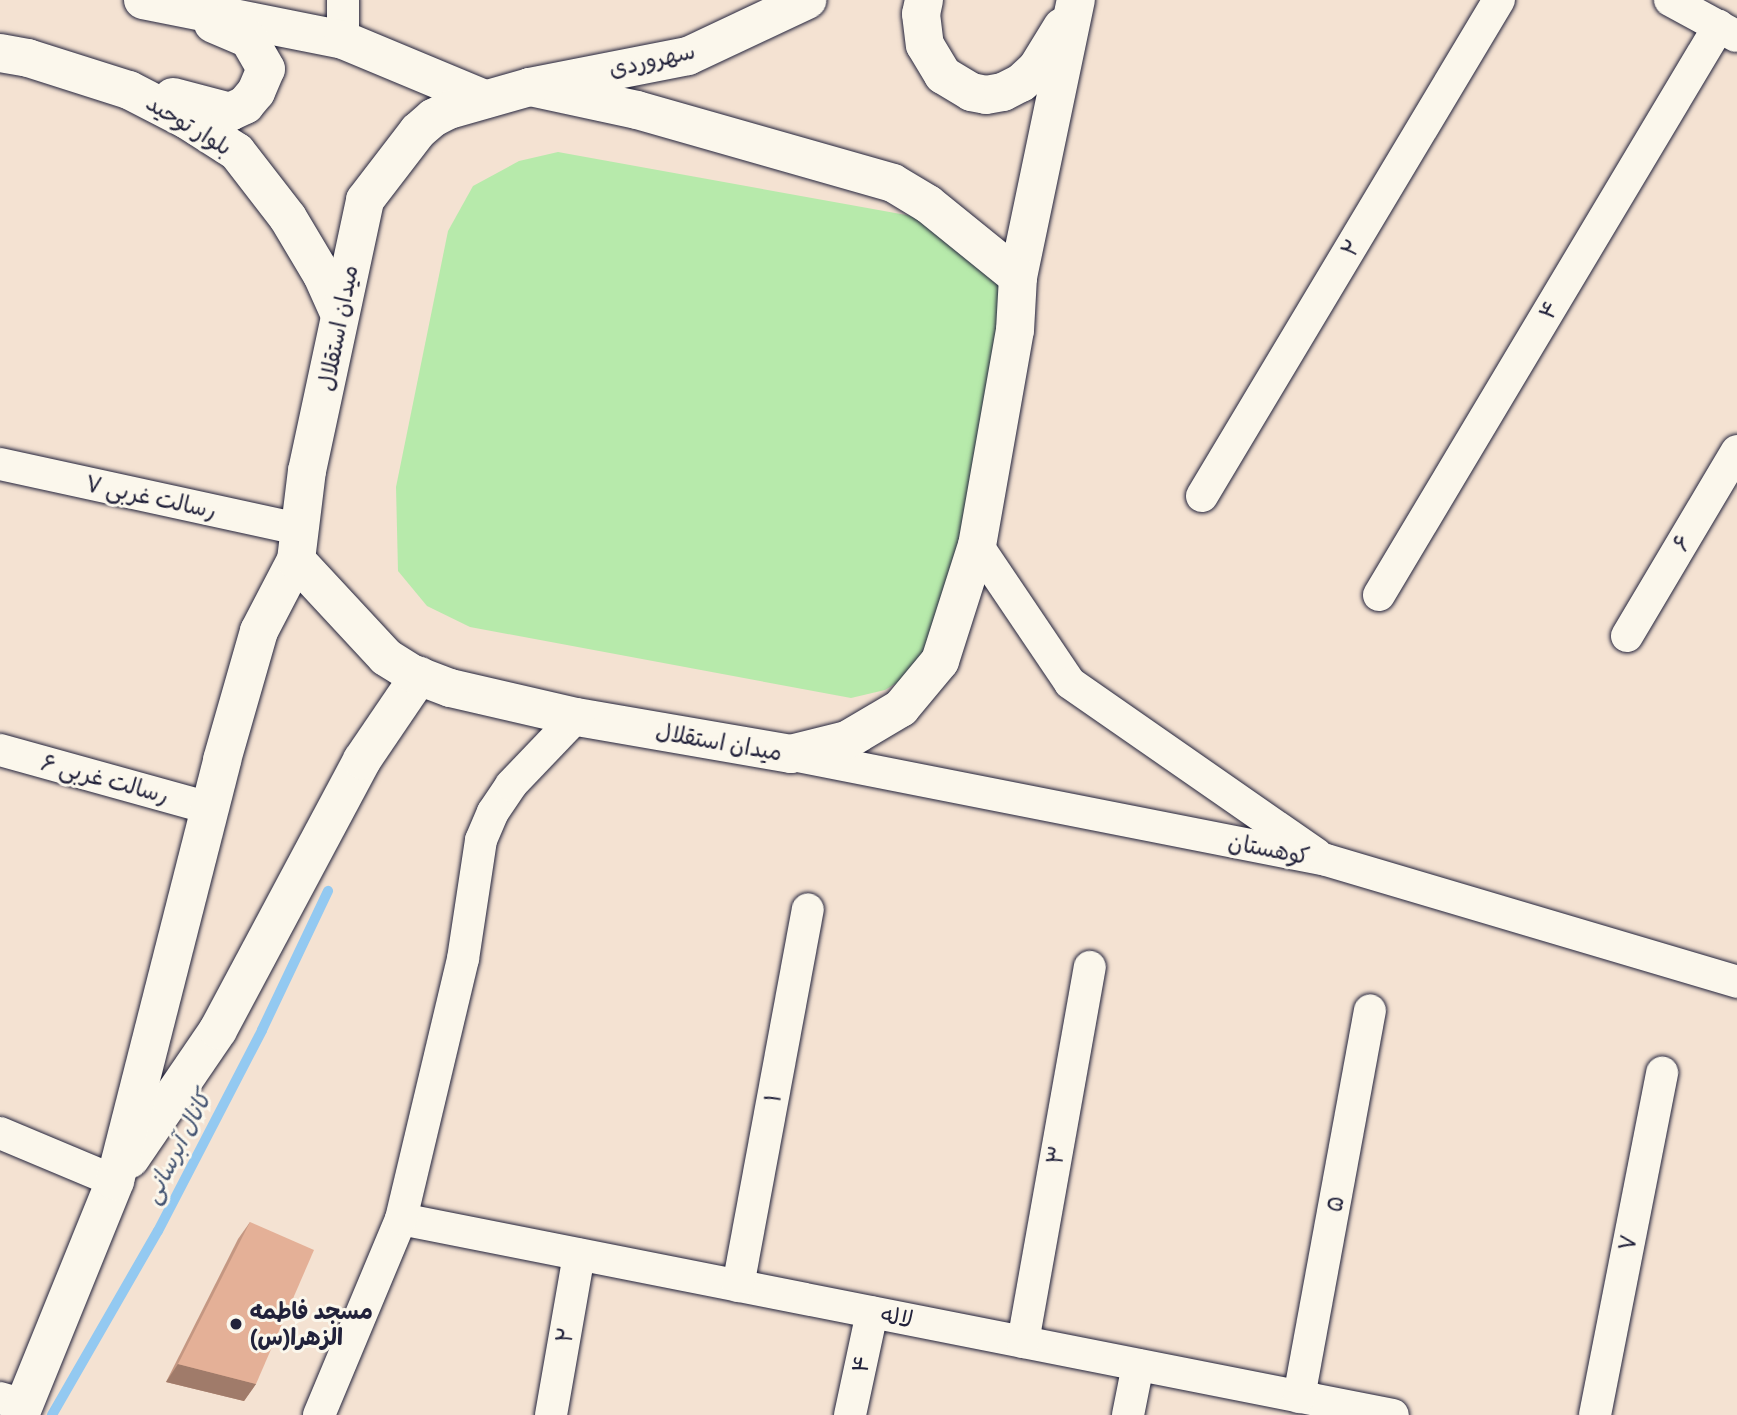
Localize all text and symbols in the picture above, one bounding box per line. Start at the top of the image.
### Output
street label: سهروردی [606,37,698,83]
street label: بلوار توحید [141,89,237,161]
street label: ۲ [1335,234,1367,262]
street label: میدان استقلال [312,263,364,393]
street label: ۴ [1533,295,1565,325]
street label: رسالت غربی ۷ [83,470,219,524]
street label: ۶ [1667,530,1697,556]
street label: میدان استقلال [654,717,784,767]
street label: رسالت غربی ۶ [38,749,172,809]
street label: کوهستان [1226,828,1312,870]
water label: کانال آبرسانی [136,1086,218,1208]
street label: ۱ [759,1091,787,1105]
street label: ۳ [1041,1143,1071,1167]
street label: ۵ [1320,1194,1350,1214]
street label: ۷ [1613,1232,1643,1254]
place label: مسجد فاطمه الزهرا(س) [250,1297,373,1351]
street label: لاله [879,1300,915,1334]
marker: مسجد فاطمه الزهرا(س) [228,1316,244,1332]
street label: ۲ [550,1325,580,1345]
street label: ۴ [846,1353,876,1375]

